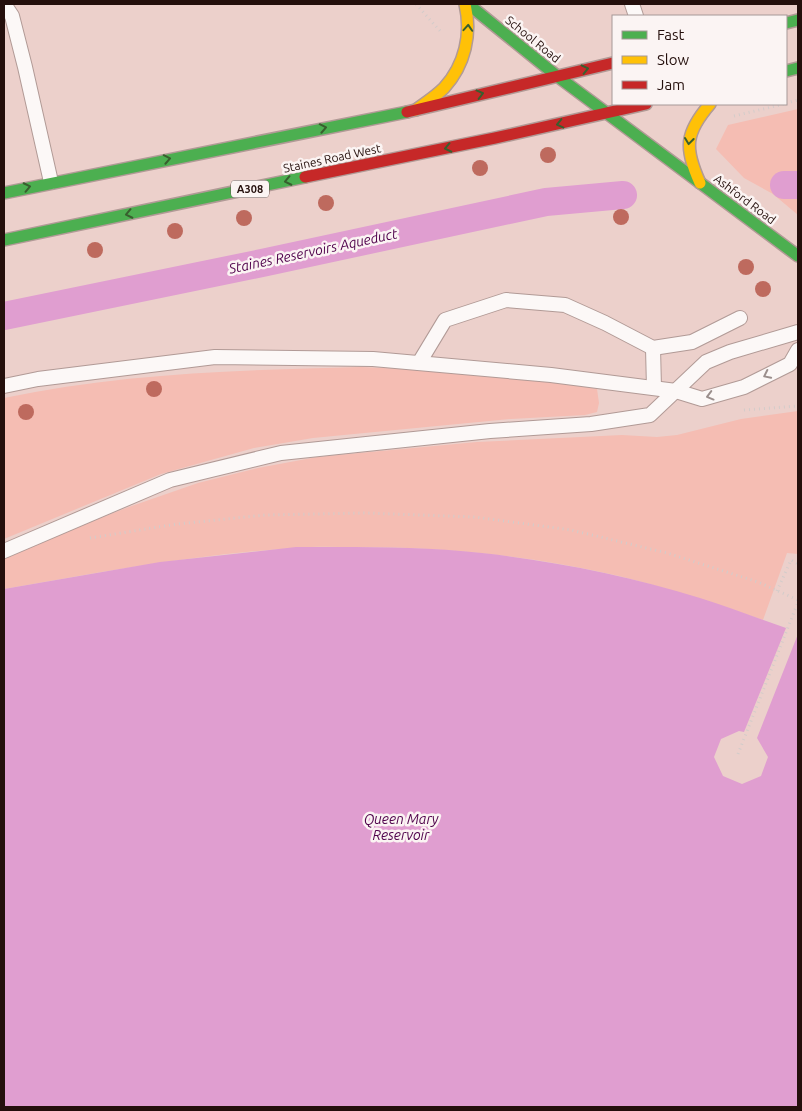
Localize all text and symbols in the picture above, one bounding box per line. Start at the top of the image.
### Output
street label: School Road [503,13,563,65]
legend [612,15,787,105]
one-way arrow [462,24,473,32]
text: Fast [657,26,685,43]
text: Slow [657,51,690,68]
one-way arrow [580,64,589,75]
text: Jam [657,76,685,93]
one-way arrow [476,89,485,100]
one-way arrow [555,118,564,129]
one-way arrow [319,123,327,134]
one-way arrow [684,138,695,146]
street label: Staines Road West [282,141,382,175]
one-way arrow [443,143,452,153]
one-way arrow [163,154,172,165]
street label: Ashford Road [712,172,778,226]
one-way arrow [284,176,293,186]
road number: A308 [231,180,269,198]
one-way arrow [23,183,32,193]
one-way arrow [125,209,134,219]
water label: Staines Reservoirs Aqueduct [226,225,399,277]
one-way arrow [763,369,772,379]
one-way arrow [706,391,715,401]
water label: Queen Mary Reservoir [364,811,439,843]

